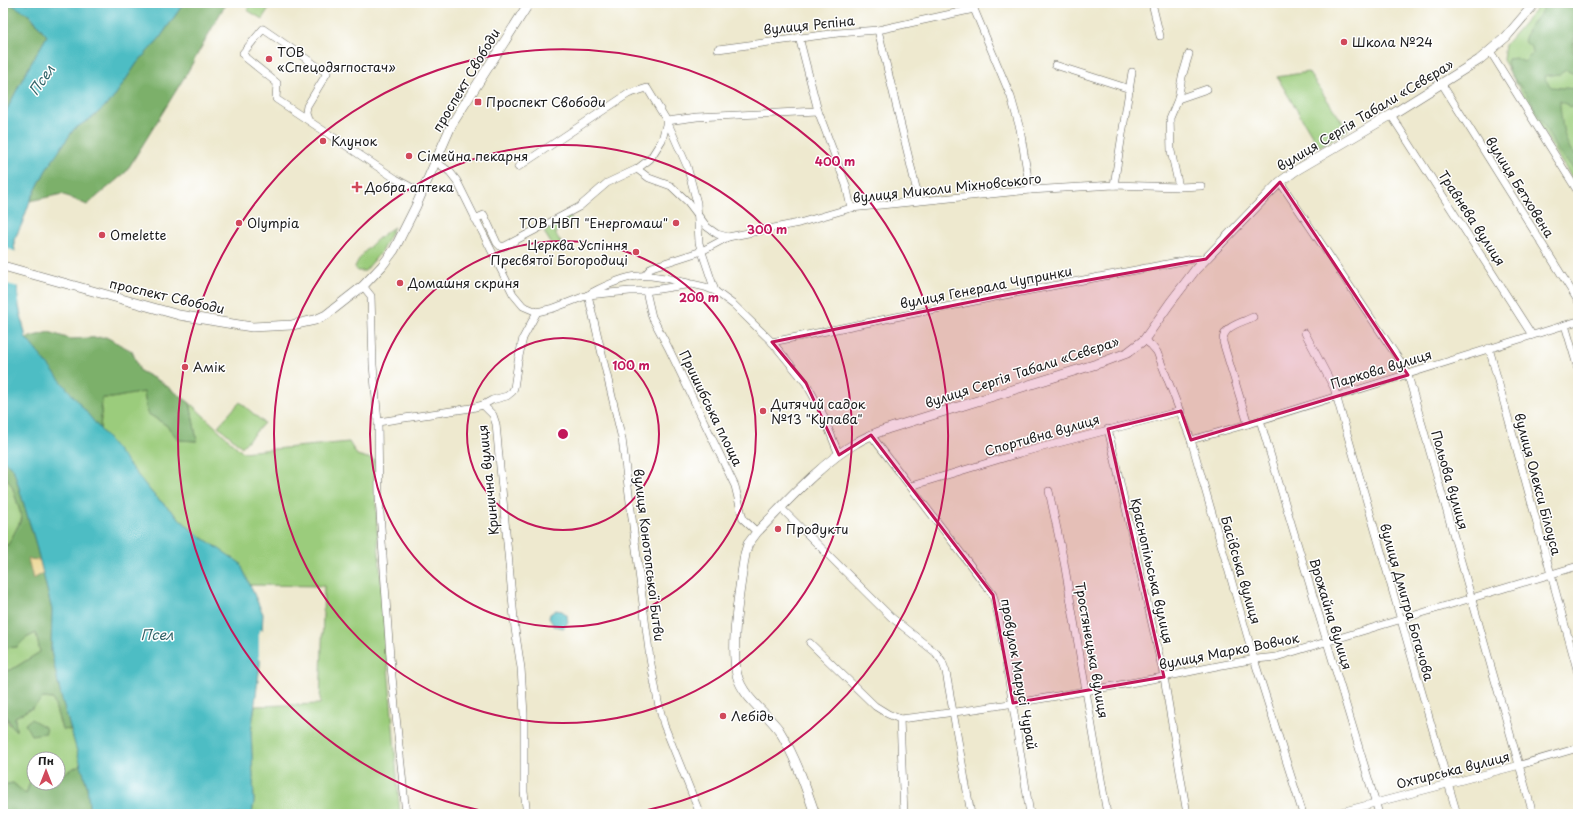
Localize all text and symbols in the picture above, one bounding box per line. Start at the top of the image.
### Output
street label: вулиця Рєпіна [762,10,856,39]
street label: проспект Свободи [427,25,504,135]
place label: Школа №24 [1352,32,1433,51]
marker: Школа №24 [1339,37,1349,47]
place label: ТОВ «Спецодягпостач» [277,42,396,76]
marker: ТОВ «Спецодягпостач» [264,54,274,64]
street label: вулиця Сергія Табали «Сєвєра» [1273,54,1457,175]
water label: Псел [23,60,60,99]
place label: Проспект Свободи [486,92,606,111]
marker: Проспект Свободи [473,97,483,107]
place label: Клунок [331,131,377,150]
street label: вулиця Бетховена [1482,133,1560,242]
marker: Клунок [318,136,328,146]
place label: Сімейна пекарня [417,146,528,165]
marker: Сімейна пекарня [404,151,414,161]
text: 400 m [815,152,855,170]
street label: Травнева вулиця [1434,166,1510,269]
street label: вулиця Миколи Міхновського [852,168,1042,207]
place label: Добра аптека [364,177,455,196]
marker: Добра аптека [352,182,362,192]
place label: Olympia [247,213,300,232]
place label: ТОВ НВП "Енергомаш" [519,213,668,232]
marker: Olympia [234,218,244,228]
marker: ТОВ НВП "Енергомаш" [671,218,681,228]
text: 300 m [747,220,787,238]
place label: Omelette [110,225,167,244]
marker: Omelette [97,230,107,240]
place label: Церква Успіння Пресвятої Богородиці [491,235,628,269]
marker: Церква Успіння Пресвятої Богородиці [631,247,641,257]
street label: вулиця Генерала Чупринки [898,260,1074,313]
street label: проспект Свободи [108,273,226,318]
place label: Домашня скриня [407,273,520,292]
marker: Домашня скриня [395,278,405,288]
text: 200 m [679,288,719,306]
street label: вулиця Сергія Табали «Сєвєра» [922,331,1121,412]
street label: Паркова вулиця [1328,344,1434,393]
street label: Пришибська площа [675,347,748,470]
text: 100 m [612,356,650,374]
place label: Амік [193,357,226,376]
marker: Амік [180,362,190,372]
place label: Дитячий садок №13 "Купава" [770,394,866,428]
marker: Дитячий садок №13 "Купава" [758,406,768,416]
street label: Спортивна вулиця [982,409,1102,460]
street label: вулиця Олекси Білоуса [1510,411,1567,558]
street label: Кринична вулиця [472,424,503,536]
centre of rings [556,427,570,441]
street label: Польова вулиця [1427,428,1474,532]
street label: вулиця Конотопської Битви [629,467,670,643]
street label: Краснопільська вулиця [1126,496,1178,646]
street label: Басівська вулиця [1217,514,1266,626]
place label: Продукти [786,519,848,538]
street label: вулиця Дмитра Богачова [1376,521,1439,684]
marker: Продукти [773,524,783,534]
street label: Врожайна вулиця [1305,556,1357,672]
street label: Тростянецька вулиця [1071,580,1114,720]
street label: провулок Марусі Чурай [997,597,1042,751]
water label: Псел [140,624,174,645]
street label: вулиця Марко Вовчок [1157,628,1301,673]
place label: Лебідь [731,706,774,725]
marker: Лебідь [718,711,728,721]
street label: Охтирська вулиця [1394,746,1512,793]
north arrow [26,751,66,791]
text: Пн [38,752,54,769]

